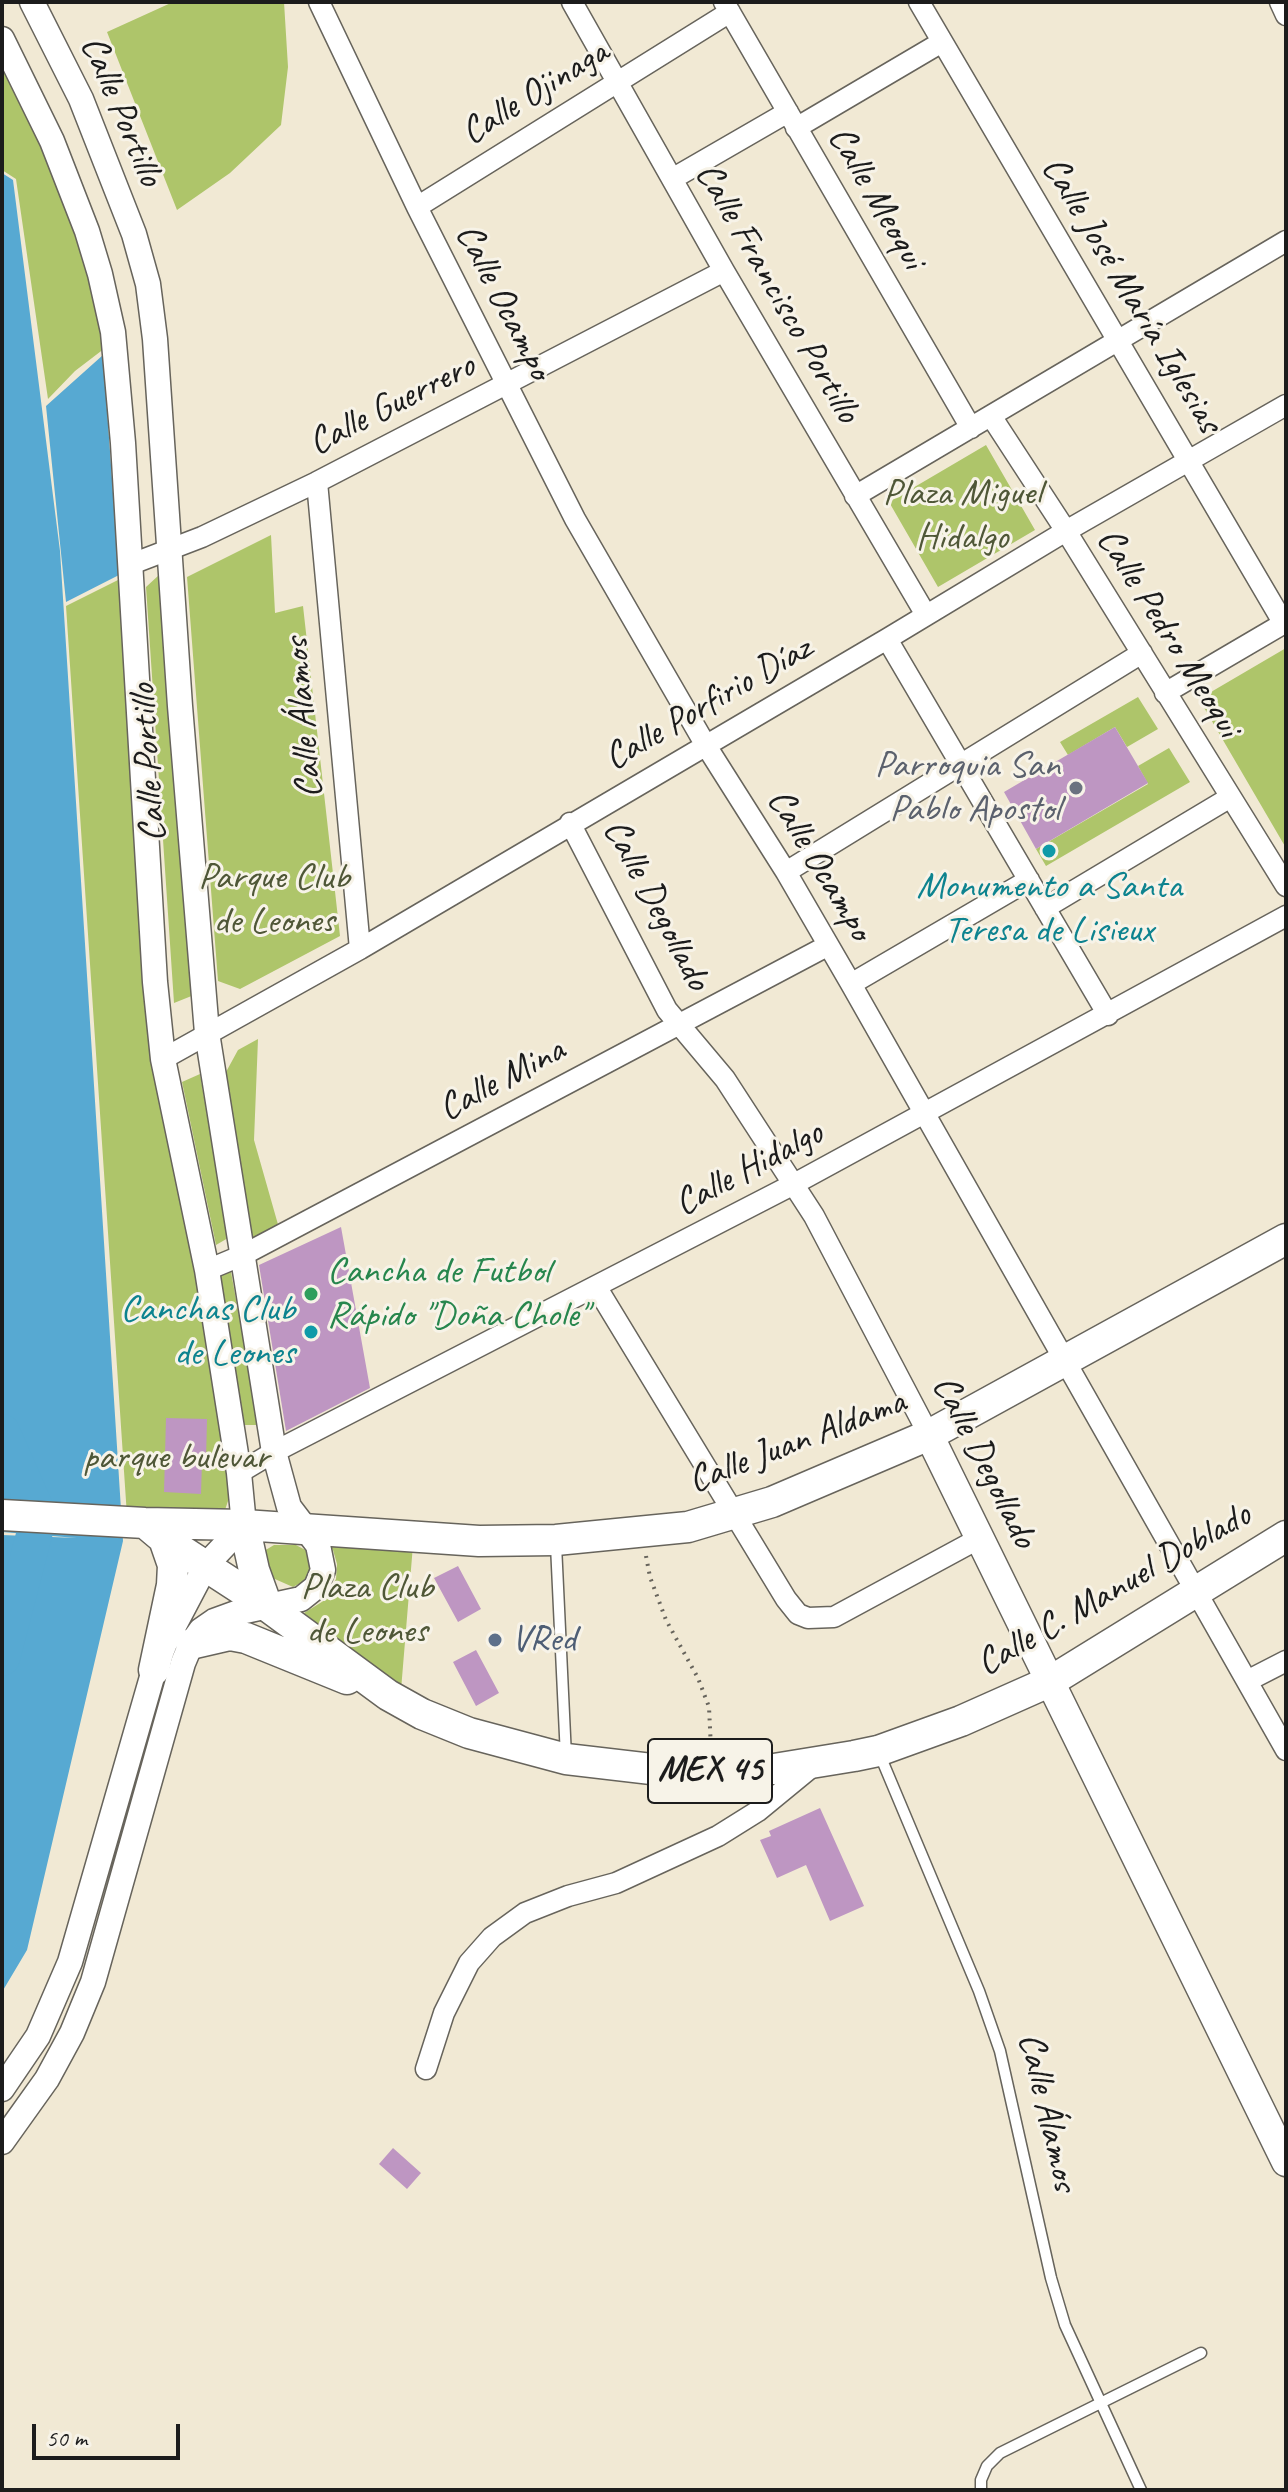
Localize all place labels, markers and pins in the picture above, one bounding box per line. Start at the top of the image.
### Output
place label: Parroquia San Pablo Apostol [875,743,1060,832]
marker: Parroquia San Pablo Apostol [1067,779,1085,797]
marker: Monumento a Santa Teresa de Lisieux [1040,842,1058,860]
place label: Monumento a Santa Teresa de Lisieux [916,864,1182,954]
place label: Cancha de Futbol Rápido "Doña Chole" [327,1249,587,1338]
marker: Cancha de Futbol Rápido "Doña Chole" [302,1285,320,1303]
place label: Canchas Club de Leones [120,1287,295,1376]
marker: Canchas Club de Leones [302,1323,320,1341]
place label: VRed [511,1617,576,1663]
marker: VRed [486,1631,504,1649]

